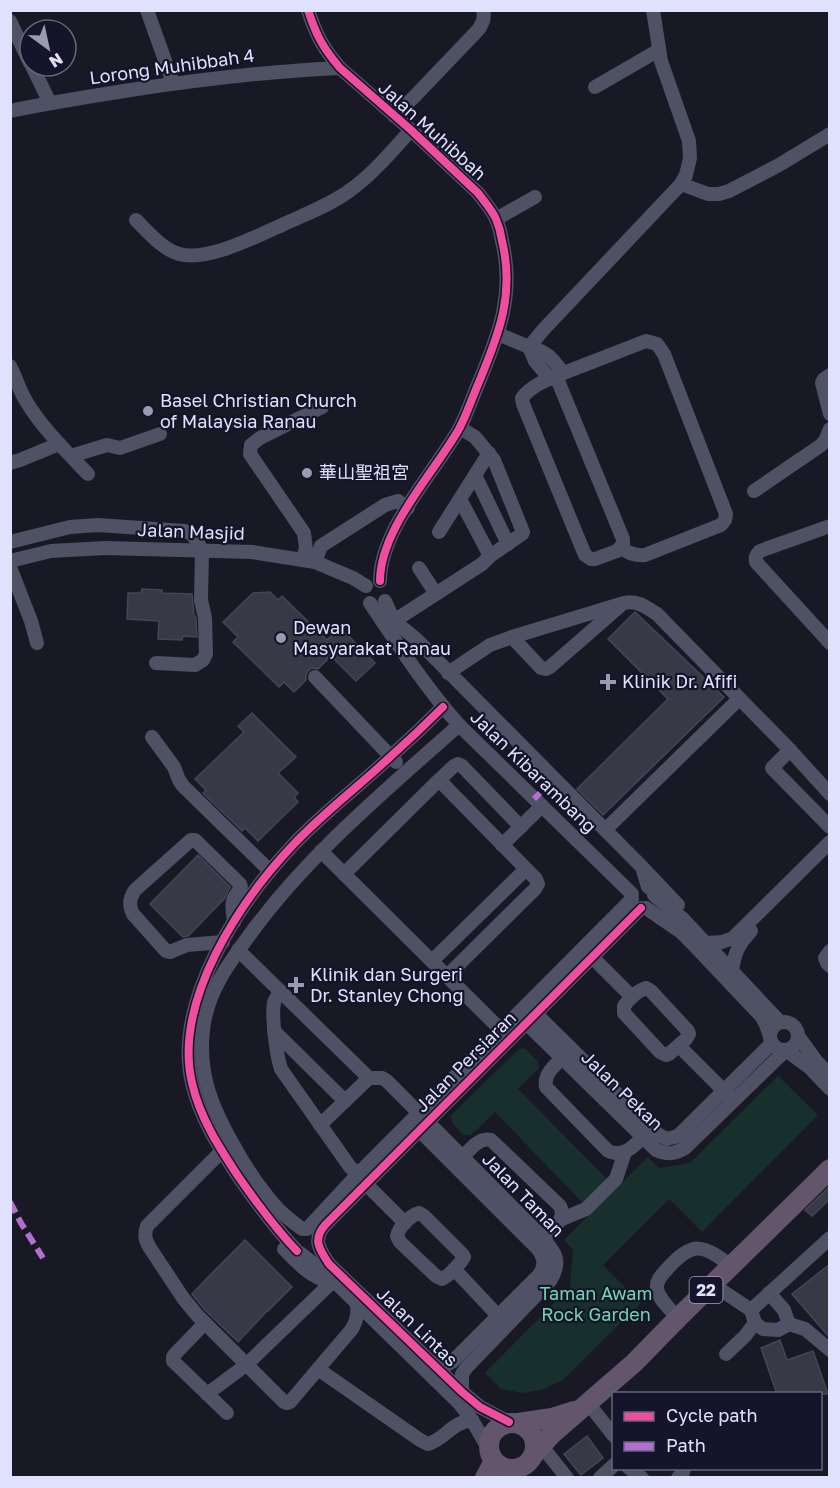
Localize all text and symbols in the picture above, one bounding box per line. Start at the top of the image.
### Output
north arrow [18,18,78,78]
street label: Lorong Muhibbah 4 [88,44,256,88]
text: N [46,49,67,72]
street label: Jalan Muhibbah [374,76,491,184]
place label: Basel Christian Church of Malaysia Ranau [160,389,357,432]
marker: Basel Christian Church of Malaysia Ranau [141,404,155,418]
place label: 華山聖祖宮 [319,461,409,483]
marker: 華山聖祖宮 [300,466,314,480]
street label: Jalan Masjid [137,518,245,544]
place label: Dewan Masyarakat Ranau [293,616,451,659]
marker: Dewan Masyarakat Ranau [274,631,288,645]
place label: Klinik Dr. Afifi [622,670,737,692]
marker: Klinik Dr. Afifi [599,673,617,691]
street label: Jalan Kibarambang [466,706,601,837]
place label: Klinik dan Surgeri Dr. Stanley Chong [310,963,463,1006]
marker: Klinik dan Surgeri Dr. Stanley Chong [287,976,305,994]
street label: Jalan Persiaran [410,1006,520,1116]
street label: Jalan Pekan [577,1046,668,1135]
street label: Jalan Taman [478,1148,569,1241]
road number: 22 [690,1277,722,1303]
street label: Jalan Lintas [372,1282,463,1371]
park label: Taman Awam Rock Garden [540,1282,652,1325]
legend [612,1392,822,1470]
text: Cycle path [666,1404,758,1426]
text: Path [666,1434,706,1456]

